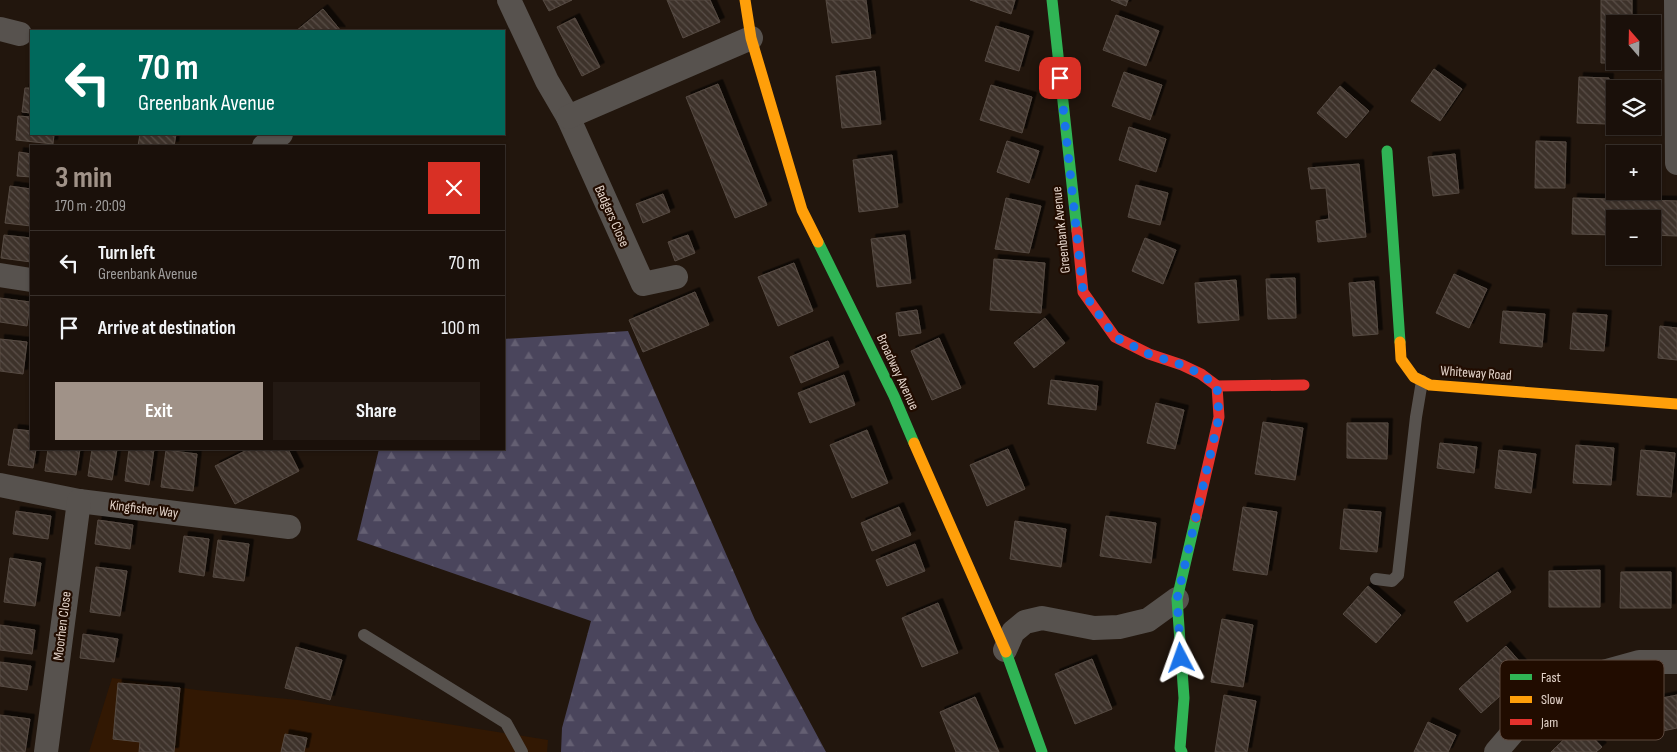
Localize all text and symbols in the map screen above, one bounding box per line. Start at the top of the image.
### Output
north arrow [1606,15,1661,70]
map controls [1606,15,1661,265]
text: 70 m [138,47,198,90]
icon: left [55,50,120,115]
pin [1039,57,1081,99]
icon: arrive [1046,64,1074,92]
button: layers [1606,80,1661,135]
text: Greenbank Avenue [138,90,275,117]
button: + [1606,145,1661,200]
text: 3 min [55,160,112,196]
button: close [428,162,480,214]
street label: Badgers Close [591,183,633,249]
street label: Greenbank Avenue [1048,186,1074,274]
text: 170 m · 20:09 [55,197,126,216]
button: − [1606,210,1661,265]
text: Turn left [98,242,155,265]
icon: left [55,249,83,277]
text: 70 m [449,252,480,275]
text: Greenbank Avenue [98,265,197,284]
icon: arrive [55,314,83,342]
text: Arrive at destination [98,317,236,340]
text: 100 m [441,317,480,340]
street label: Broadway Avenue [873,331,923,413]
street label: Whiteway Road [1440,362,1512,384]
button: Exit [55,382,263,440]
button: Share [273,382,480,440]
street label: Kingfisher Way [109,496,180,522]
street label: Moorhen Close [49,590,75,662]
position arrow [1154,631,1206,683]
legend [1500,660,1664,740]
text: Fast [1541,669,1561,686]
text: Slow [1541,691,1563,708]
text: Jam [1540,714,1558,731]

